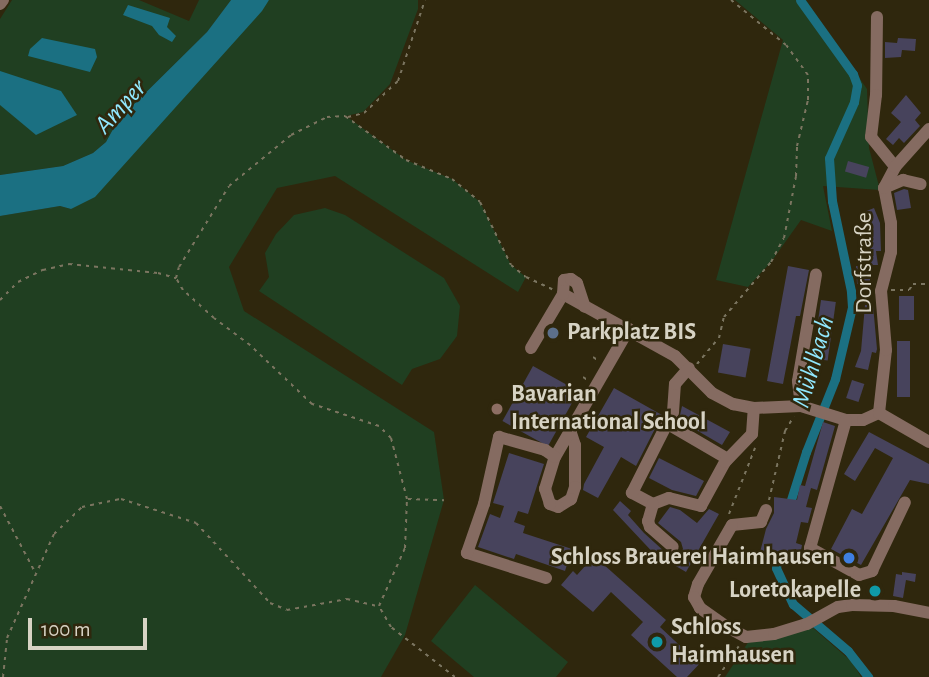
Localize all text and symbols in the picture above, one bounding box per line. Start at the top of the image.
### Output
water label: Amper [88,73,154,141]
street label: Dorfstraße [851,212,879,314]
water label: Mühlbach [786,313,842,411]
place label: Parkplatz BIS [567,319,696,347]
marker: Parkplatz BIS [545,325,561,341]
place label: Bavarian International School [511,381,706,437]
marker: Bavarian International School [489,401,505,417]
place label: Schloss Brauerei Haimhausen [551,544,835,572]
marker: Schloss Brauerei Haimhausen [841,550,857,566]
place label: Loretokapelle [729,577,861,605]
marker: Loretokapelle [867,583,883,599]
scale bar [32,604,150,648]
place label: Schloss Haimhausen [671,614,795,670]
text: 100 m [41,619,91,640]
marker: Schloss Haimhausen [649,634,665,650]

